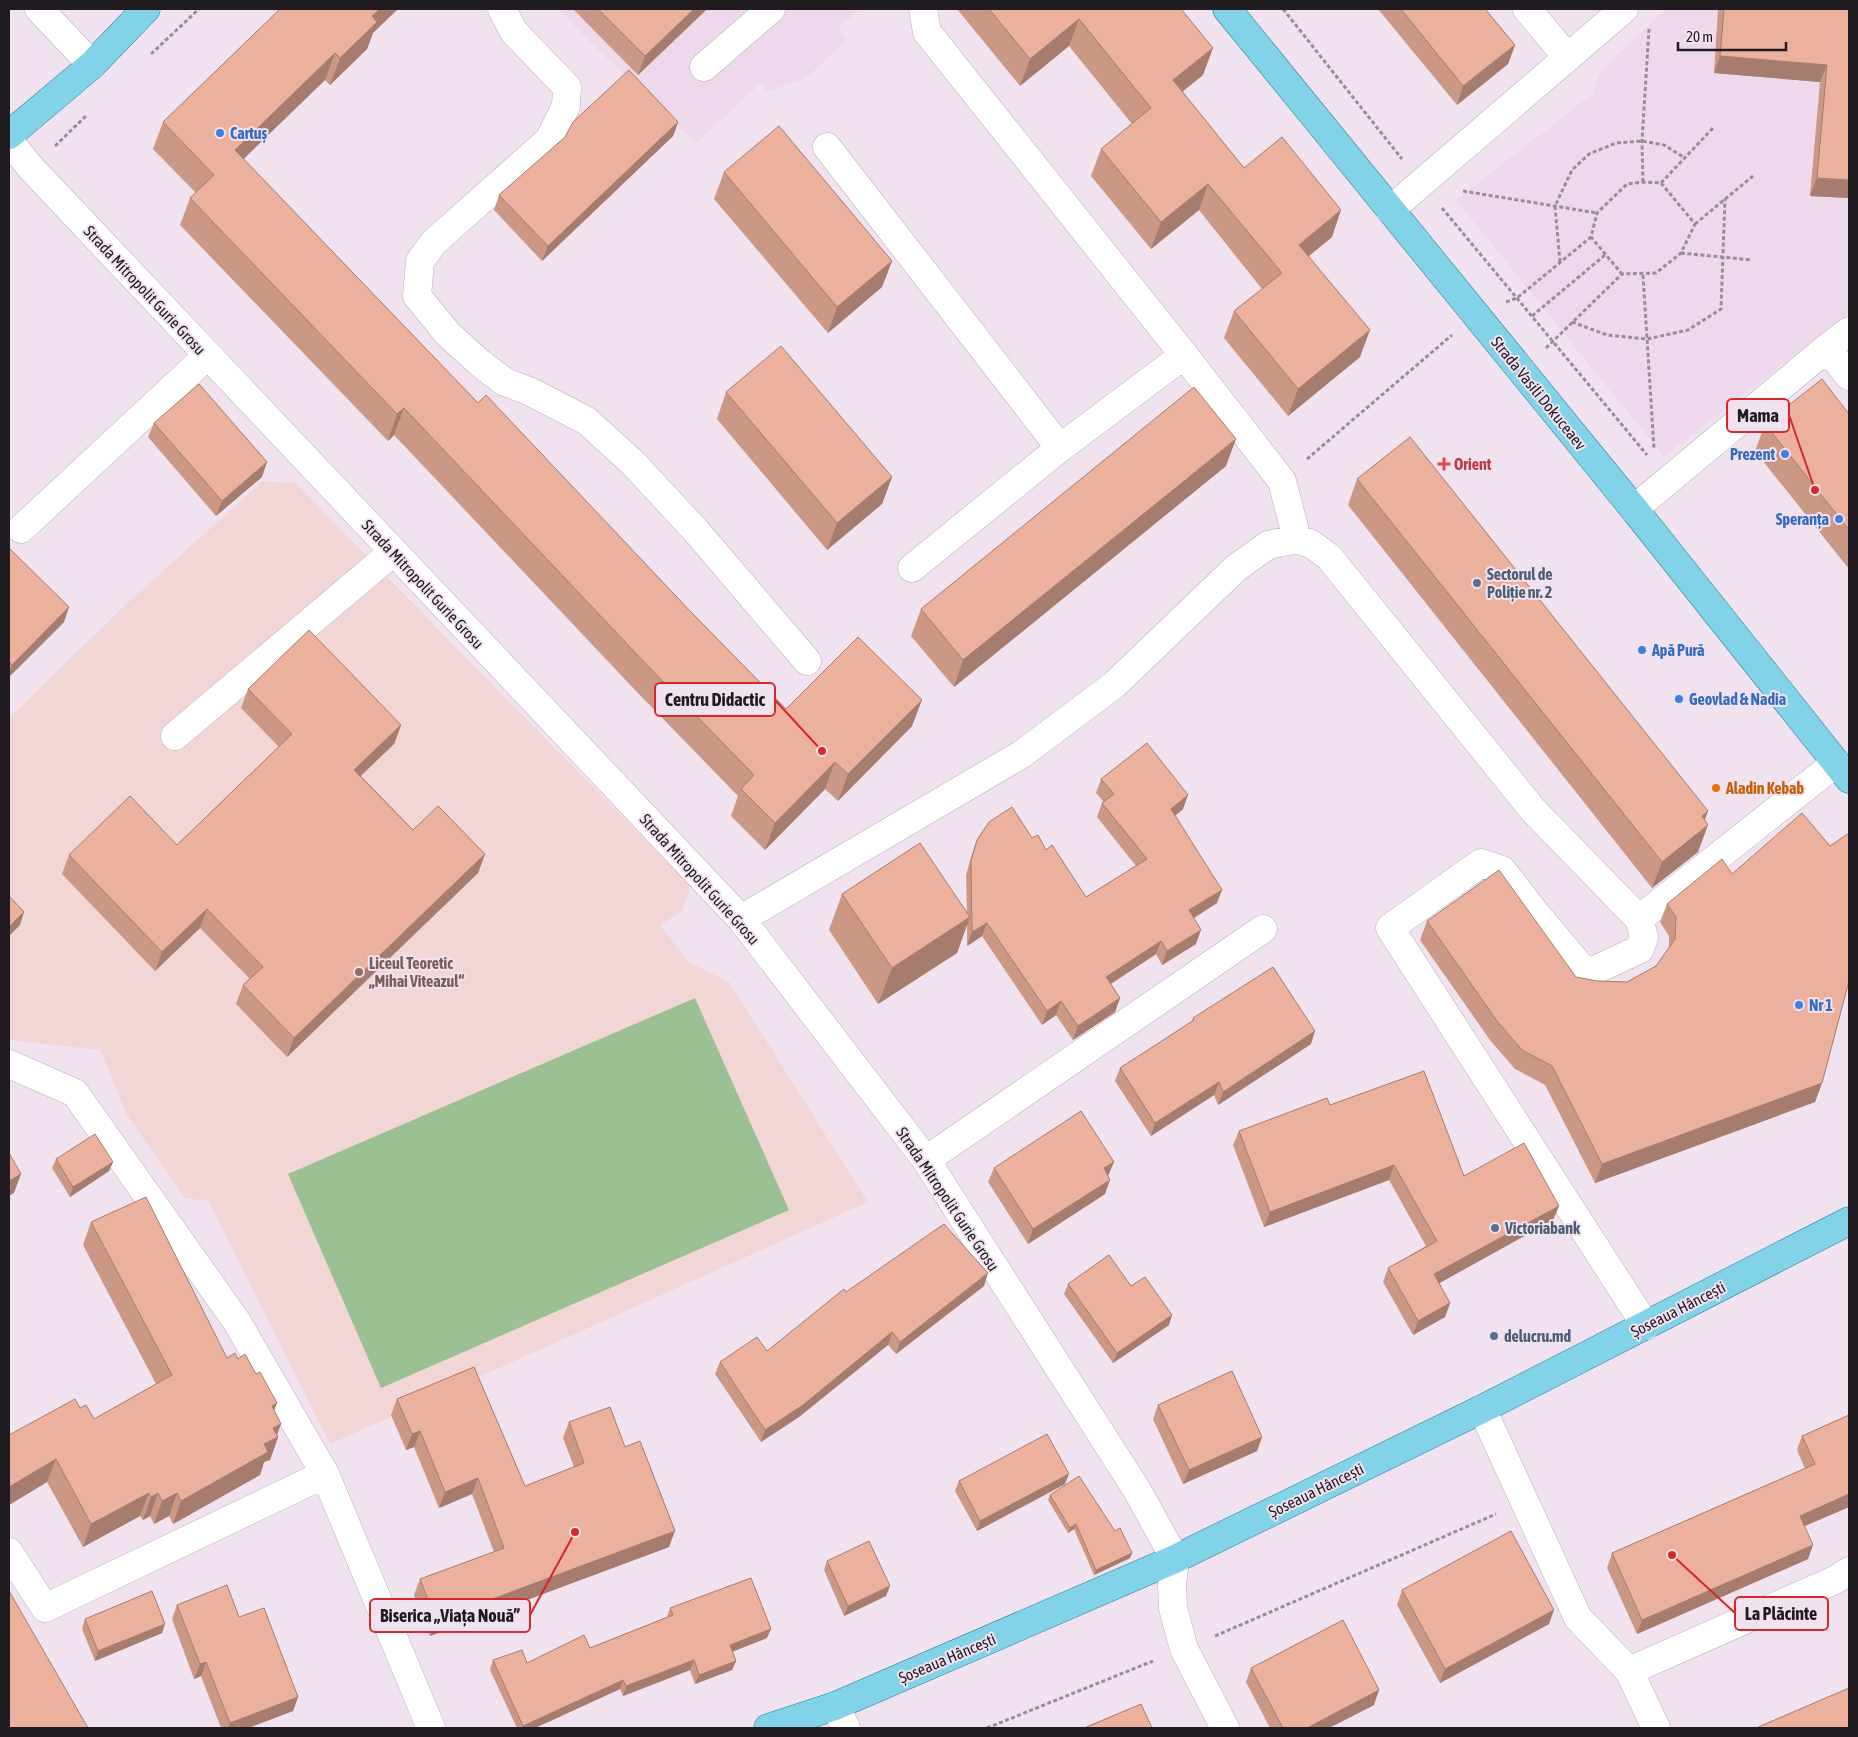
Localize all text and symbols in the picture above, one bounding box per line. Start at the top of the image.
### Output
scale bar [1678,20,1786,52]
text: 20 m [1686,28,1713,45]
place label: Cartuș [230,124,268,143]
marker: Cartuș [214,127,226,139]
street label: Strada Mitropolit Gurie Grosu [80,222,209,359]
street label: Strada Vasili Dokuceaev [1488,333,1590,453]
callout: Mama [1727,399,1789,432]
text: Mama [1737,405,1779,426]
place label: Prezent [1730,445,1775,463]
marker: Prezent [1779,448,1791,460]
place label: Orient [1454,455,1492,473]
marker: Orient [1438,458,1450,470]
place label: Speranța [1776,510,1829,529]
marker: Speranța [1833,513,1845,525]
street label: Strada Mitropolit Gurie Grosu [358,516,487,653]
place label: Sectorul de Poliție nr. 2 [1487,565,1553,602]
marker: Sectorul de Poliție nr. 2 [1471,577,1483,589]
place label: Apă Pură [1651,641,1704,659]
marker: Apă Pură [1636,644,1648,656]
callout: Centru Didactic [655,683,775,716]
text: Centru Didactic [665,689,766,710]
place label: Geovlad & Nadia [1689,690,1786,708]
marker: Geovlad & Nadia [1673,693,1685,705]
place label: Aladin Kebab [1725,779,1805,797]
marker: Aladin Kebab [1710,782,1722,794]
street label: Strada Mitropolit Gurie Grosu [636,810,763,949]
place label: Liceul Teoretic „Mihai Viteazul“ [368,954,464,990]
marker: Liceul Teoretic „Mihai Viteazul“ [353,966,365,978]
place label: Nr 1 [1809,996,1833,1014]
marker: Nr 1 [1793,999,1805,1011]
street label: Strada Mitropolit Gurie Grosu [892,1124,1003,1275]
place label: Victoriabank [1504,1219,1581,1237]
marker: Victoriabank [1489,1222,1501,1234]
street label: Șoseaua Hâncești [1628,1277,1729,1341]
place label: delucru.md [1504,1327,1572,1345]
marker: delucru.md [1488,1330,1500,1342]
street label: Șoseaua Hâncești [1266,1459,1367,1522]
callout: La Plăcinte [1735,1597,1828,1630]
callout: Biserica „Viața Nouă” [370,1599,530,1632]
text: La Plăcinte [1745,1603,1817,1624]
text: Biserica „Viața Nouă” [380,1605,521,1627]
street label: Șoseaua Hâncești [896,1629,999,1687]

